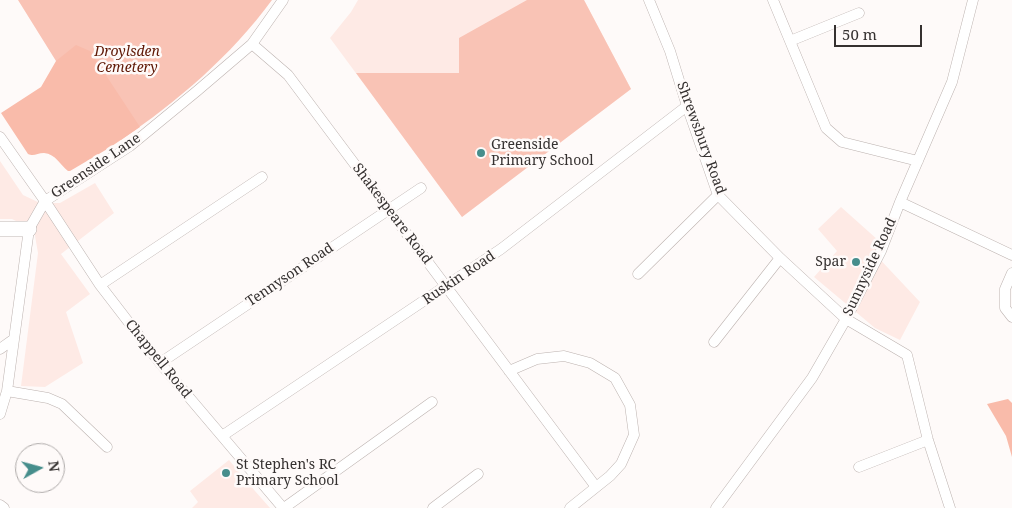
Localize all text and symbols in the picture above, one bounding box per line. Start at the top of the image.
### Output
scale bar [837,15,924,47]
text: 50 m [842,24,877,44]
park label: Droylsden Cemetery [94,44,160,76]
street label: Shrewsbury Road [673,80,729,196]
street label: Greenside Lane [48,130,144,202]
place label: Greenside Primary School [491,137,594,170]
marker: Greenside Primary School [475,147,487,159]
street label: Shakespeare Road [349,160,435,268]
street label: Sunnyside Road [840,215,900,319]
street label: Tennyson Road [243,240,337,310]
street label: Ruskin Road [420,248,498,308]
place label: Spar [815,254,846,270]
marker: Spar [850,256,862,268]
street label: Chappell Road [121,316,195,402]
north arrow [15,443,65,493]
place label: St Stephen's RC Primary School [236,457,339,490]
text: N [44,460,64,473]
marker: St Stephen's RC Primary School [220,467,232,479]

